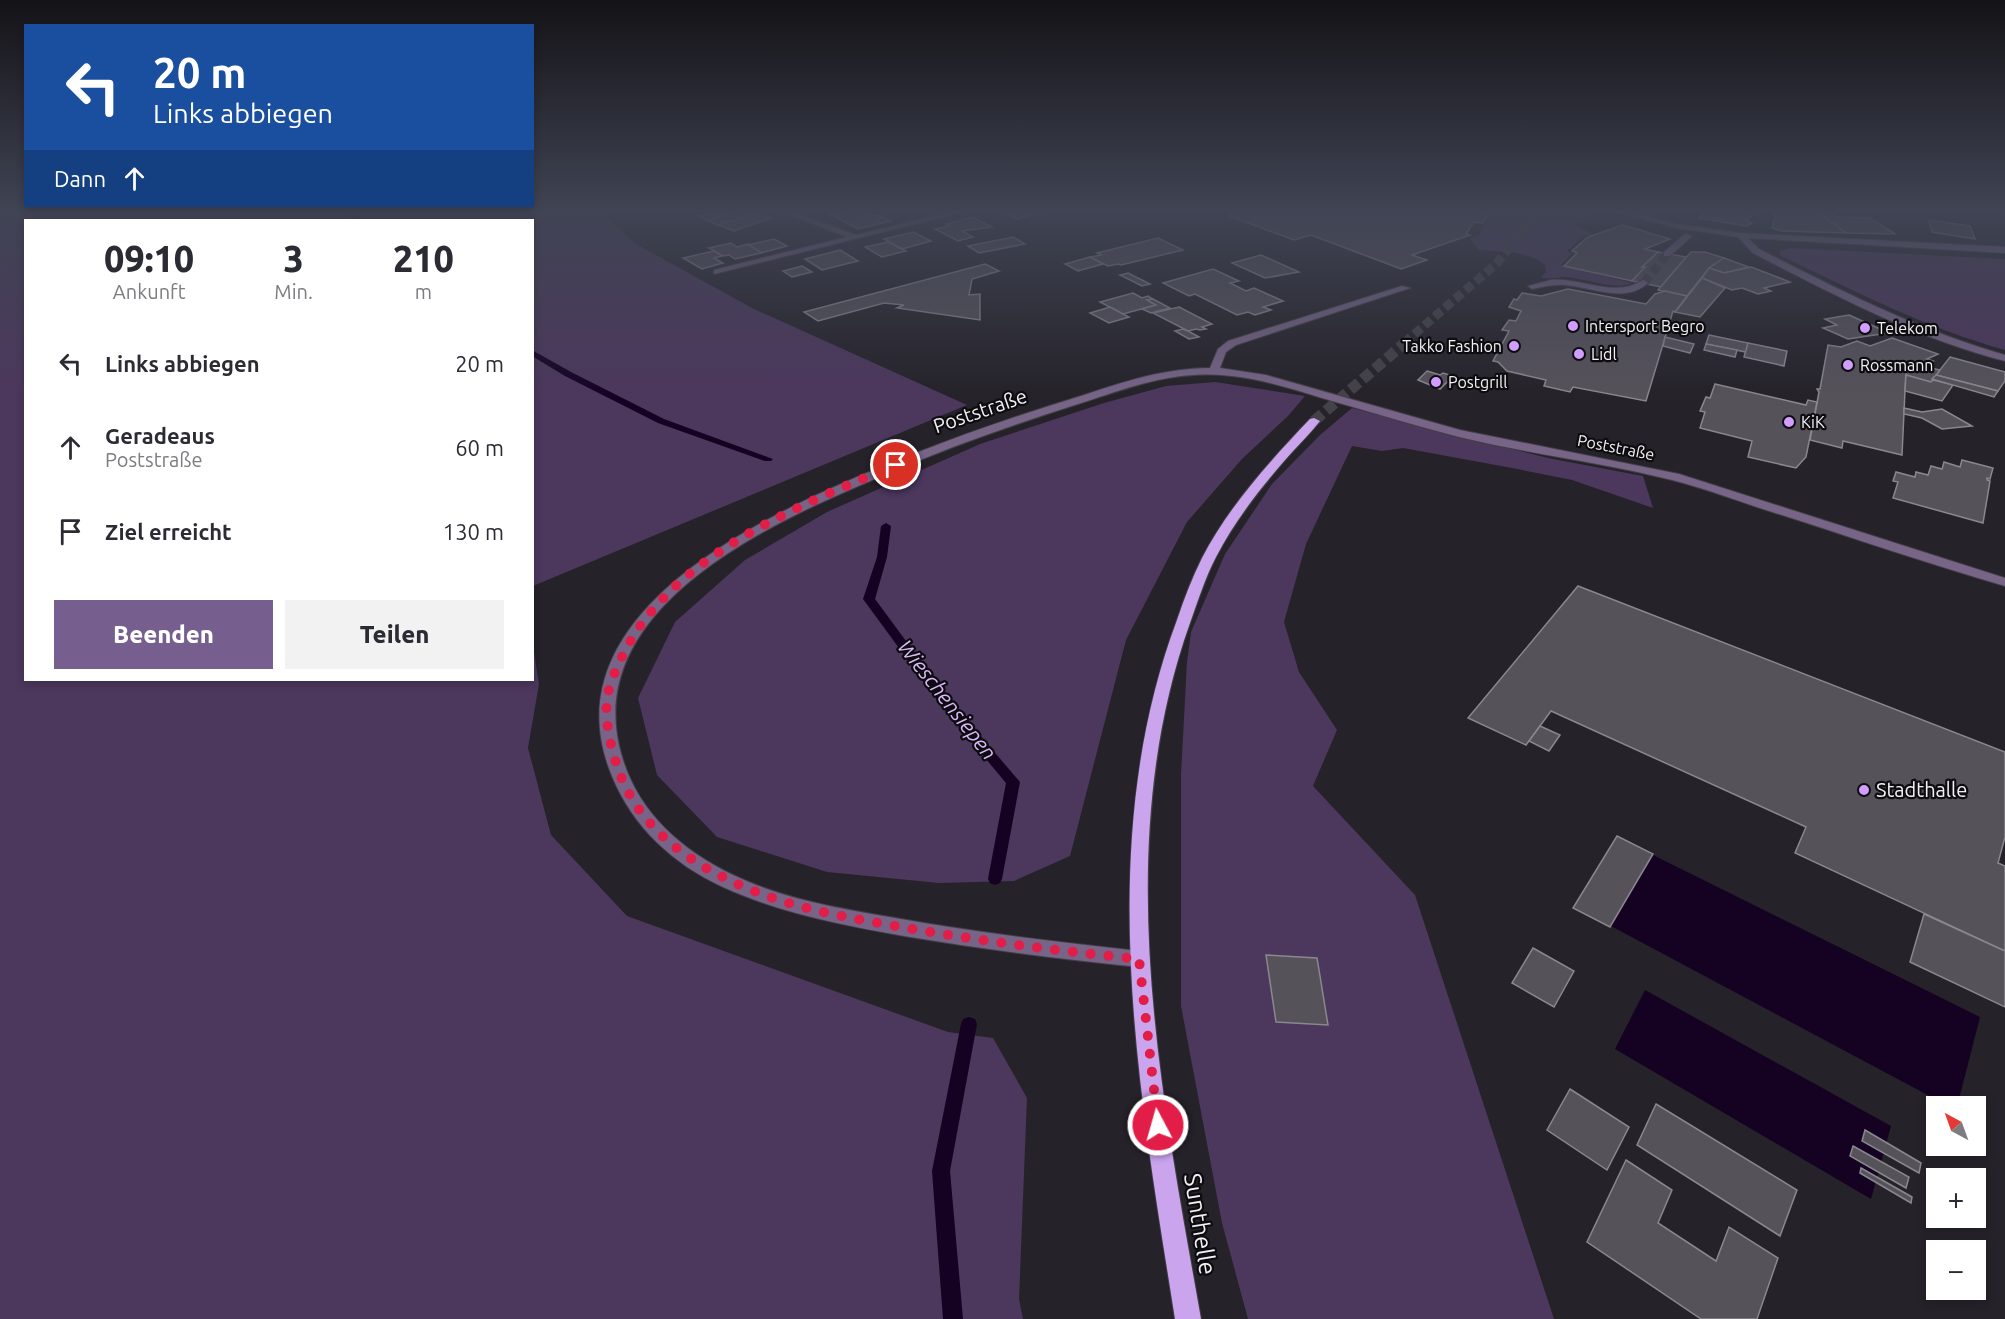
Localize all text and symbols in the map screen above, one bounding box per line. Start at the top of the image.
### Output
icon: left [54,48,132,126]
text: 20 m [153,49,247,96]
text: Links abbiegen [153,98,333,128]
icon: ahead [118,162,151,195]
text: Dann [54,166,106,191]
text: 09:10 [104,238,194,279]
text: 3 [283,238,304,279]
text: 210 [393,238,454,279]
text: Ankunft [113,280,186,303]
text: Min. [274,280,313,303]
text: m [415,280,432,303]
place label: Intersport Begro [1585,317,1705,335]
marker: Intersport Begro [1566,319,1580,333]
place label: Telekom [1877,319,1938,337]
marker: Telekom [1858,321,1872,335]
place label: Takko Fashion [1402,337,1502,355]
marker: Takko Fashion [1507,339,1521,353]
place label: Lidl [1591,345,1617,363]
icon: left [54,347,87,380]
marker: Lidl [1572,347,1586,361]
text: Links abbiegen [105,351,260,376]
text: 20 m [455,351,504,376]
place label: Rossmann [1860,356,1934,374]
marker: Rossmann [1841,358,1855,372]
place label: Postgrill [1448,373,1508,391]
marker: Postgrill [1429,375,1443,389]
street label: Poststraße [930,384,1030,437]
place label: KiK [1801,413,1825,431]
marker: KiK [1782,415,1796,429]
text: Geradeaus [105,423,215,448]
icon: ahead [54,431,87,464]
street label: Poststraße [1576,431,1656,463]
text: 60 m [455,435,504,460]
pin [870,439,921,490]
text: Poststraße [105,448,202,471]
icon: arrive [879,448,912,481]
icon: arrive [54,515,87,548]
text: Ziel erreicht [105,519,232,544]
text: 130 m [443,519,504,544]
button: Beenden [54,600,273,669]
button: Teilen [285,600,504,669]
water label: Wieschensiepen [894,635,1002,764]
place label: Stadthalle [1876,778,1967,801]
marker: Stadthalle [1857,783,1871,797]
position arrow [1126,1093,1190,1157]
north arrow [1926,1096,1986,1156]
map controls [1926,1096,1986,1300]
button: + [1926,1168,1986,1228]
street label: Sunthelle [1179,1171,1222,1277]
button: − [1926,1240,1986,1300]

